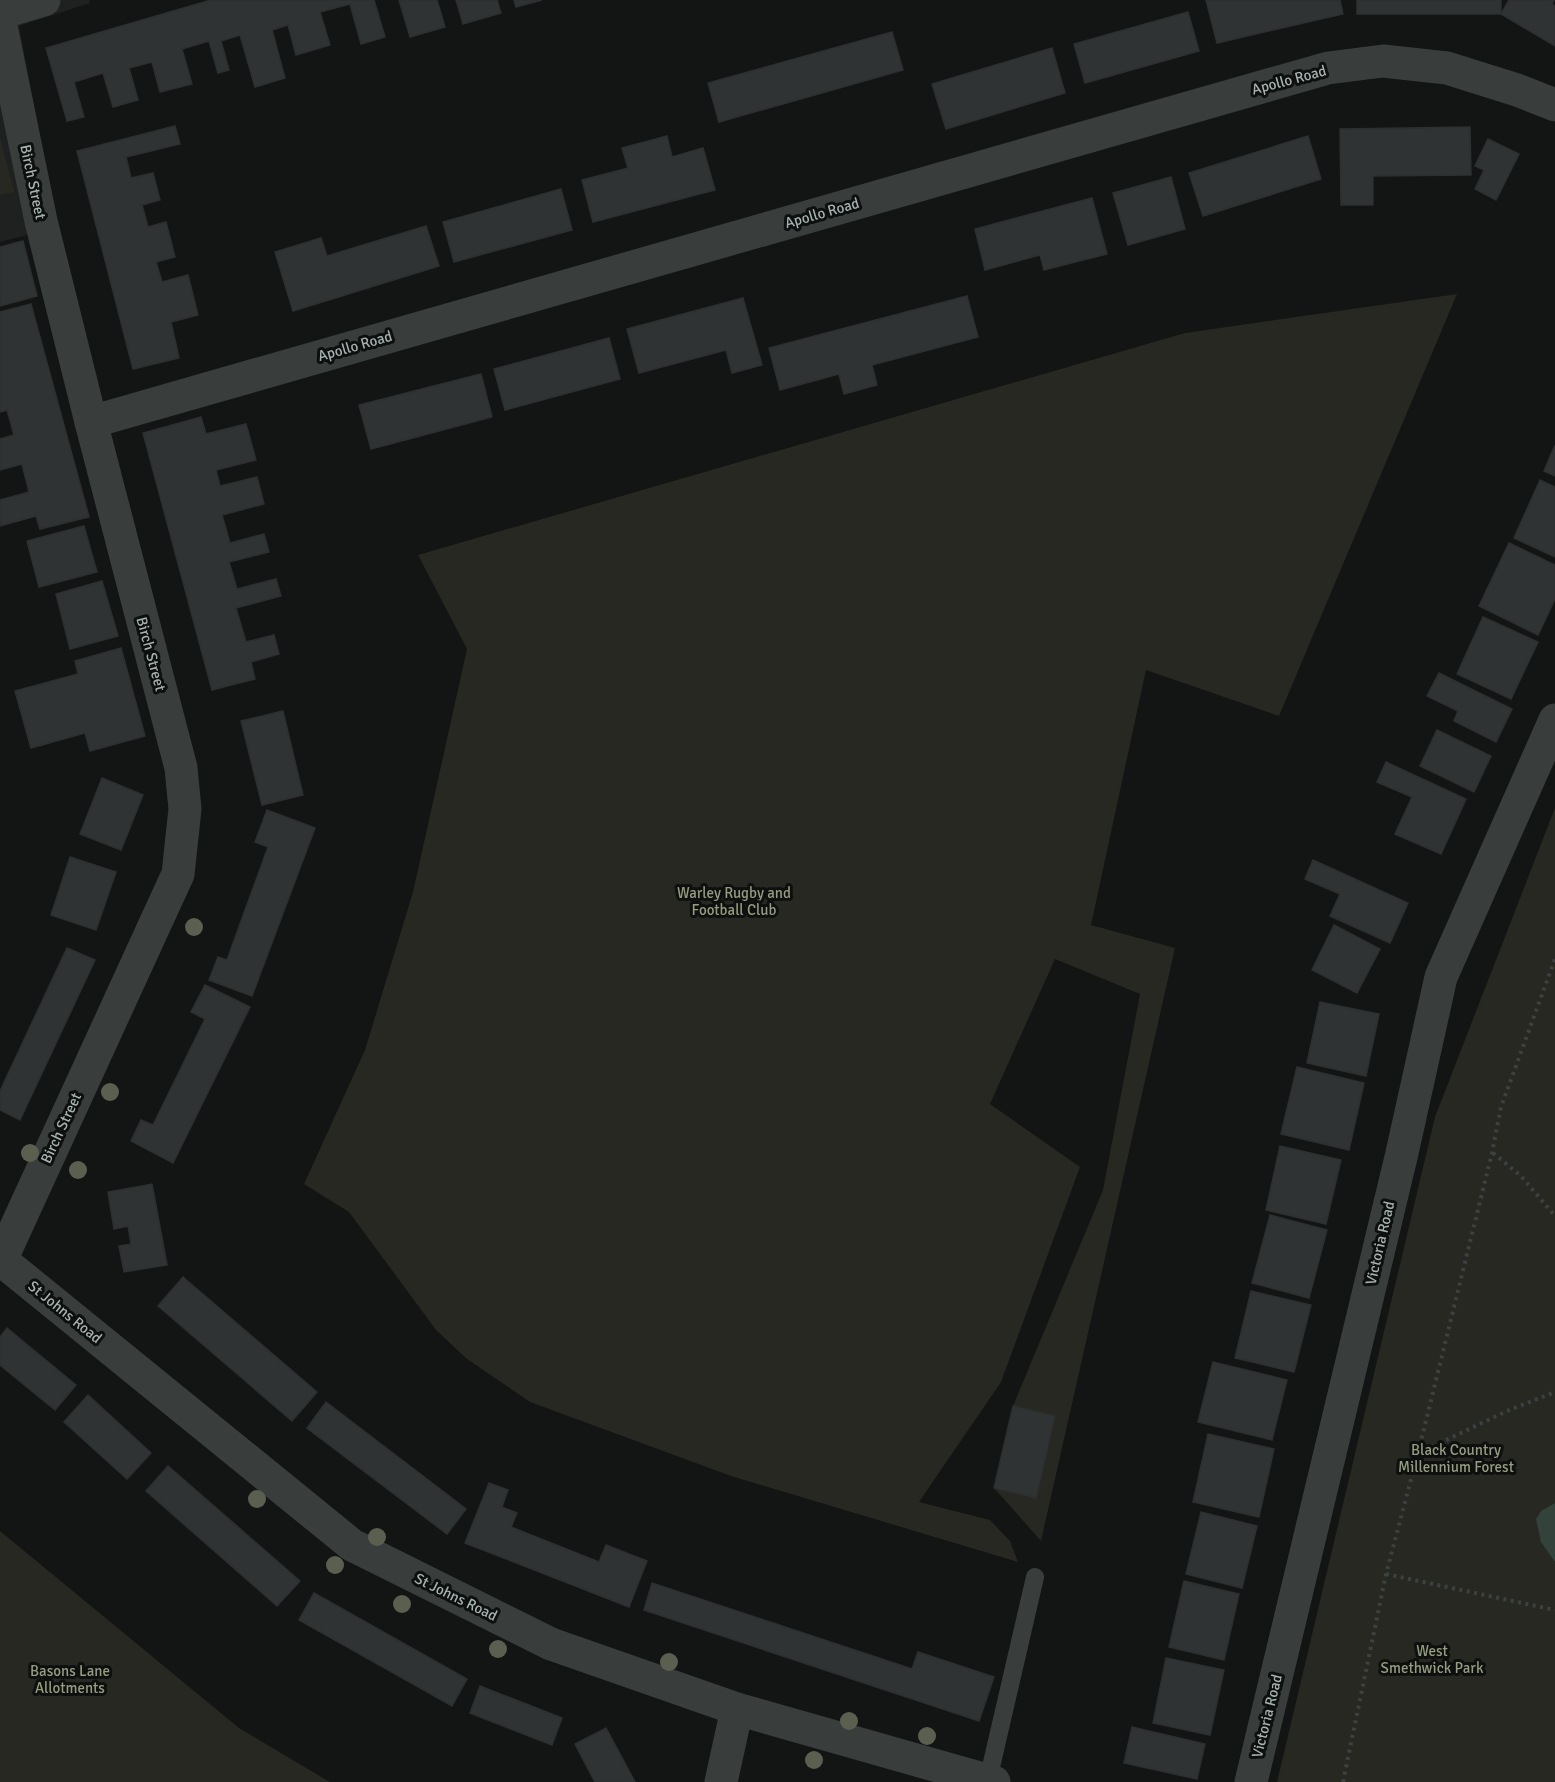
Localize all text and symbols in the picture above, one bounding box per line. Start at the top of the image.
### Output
street label: Apollo Road [1250,61,1328,99]
street label: Birch Street [16,143,50,221]
street label: Apollo Road [783,194,861,232]
street label: Apollo Road [316,327,394,365]
street label: Birch Street [132,615,170,693]
park label: Warley Rugby and Football Club [677,884,791,919]
street label: Birch Street [37,1090,85,1166]
street label: Victoria Road [1362,1199,1398,1287]
street label: St Johns Road [24,1277,106,1347]
park label: Black Country Millennium Forest [1398,1441,1514,1476]
street label: St Johns Road [412,1569,500,1625]
park label: West Smethwick Park [1381,1642,1484,1677]
park label: Basons Lane Allotments [30,1662,110,1697]
street label: Victoria Road [1248,1672,1286,1760]

